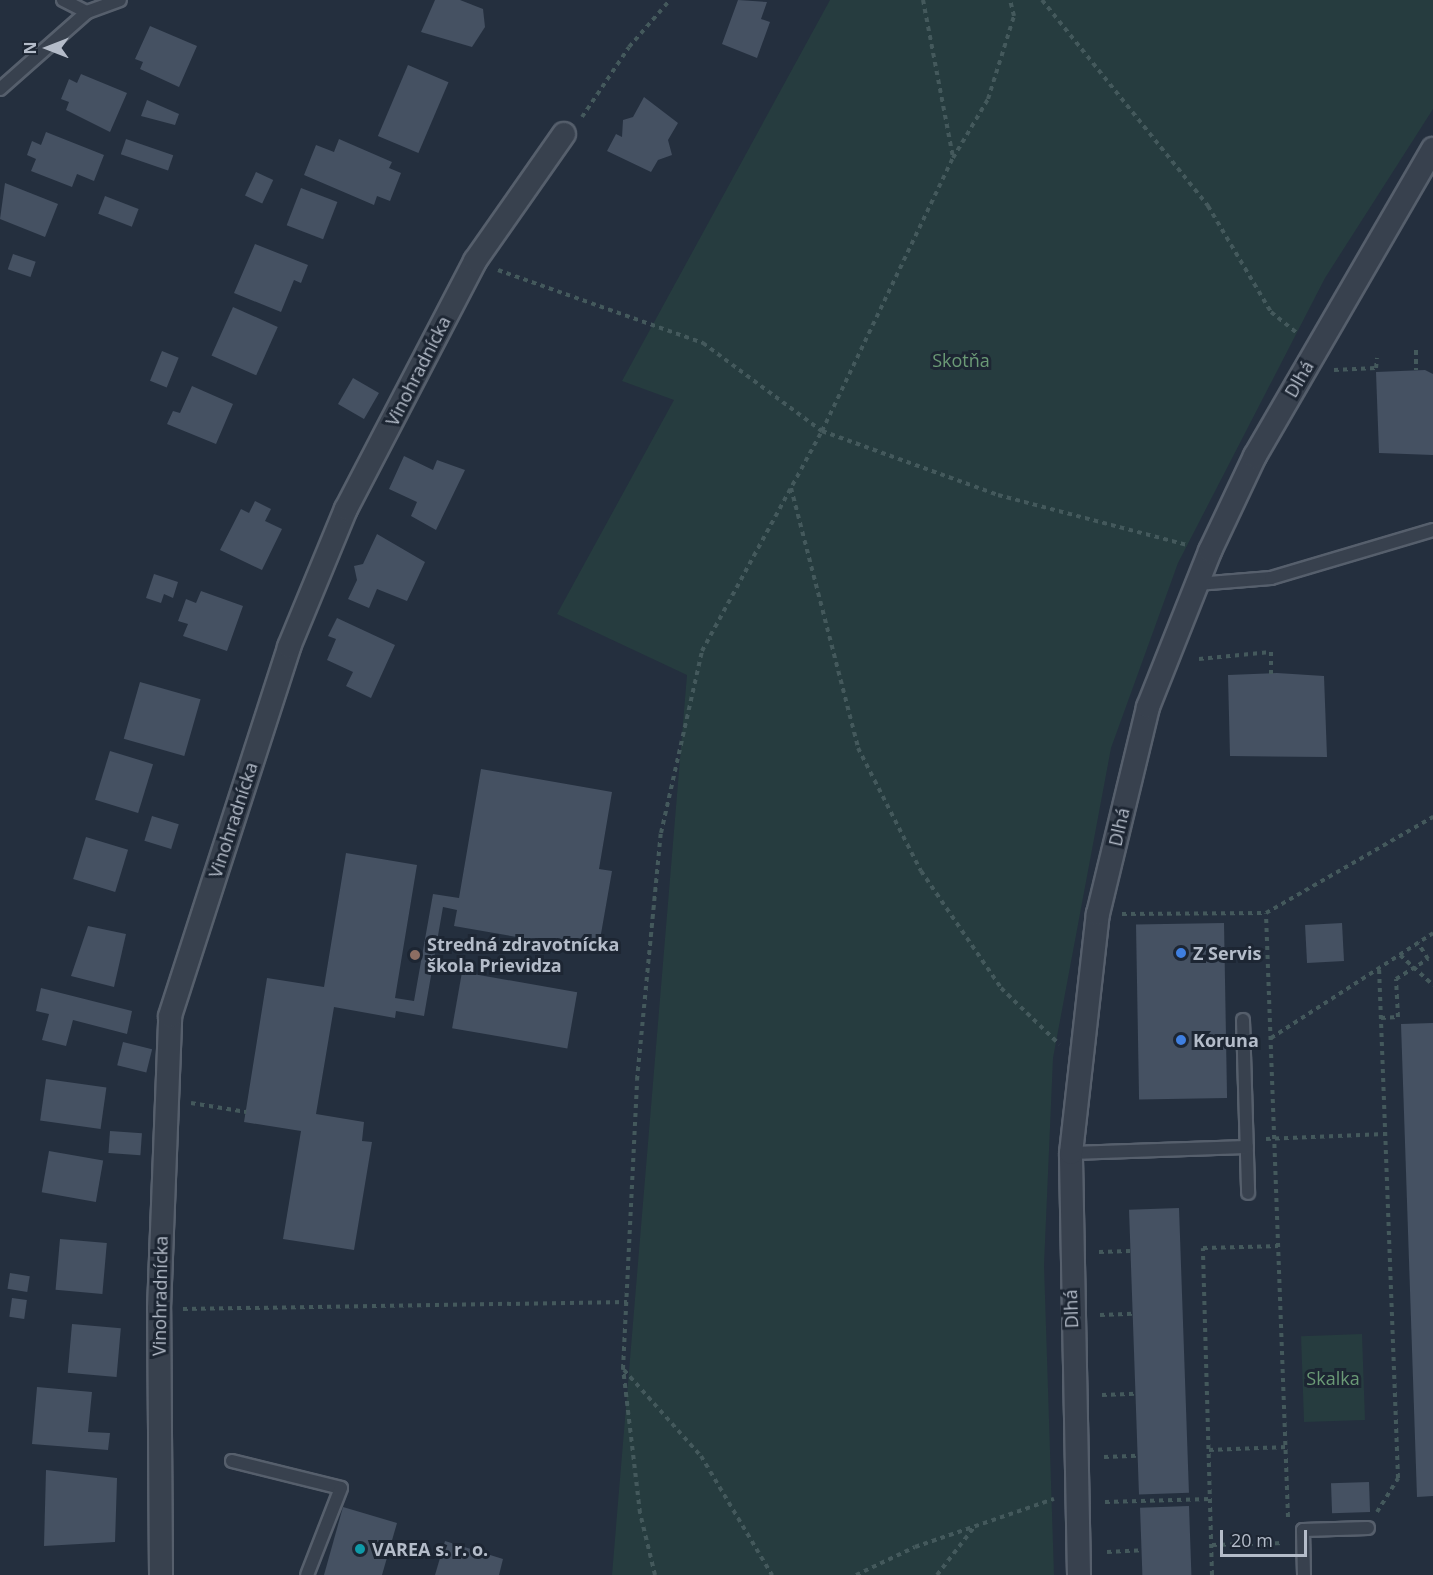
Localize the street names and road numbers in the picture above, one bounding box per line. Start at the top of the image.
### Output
street label: Vinohradnícka [381,313,455,429]
street label: Dlhá [1280,357,1318,401]
street label: Vinohradnícka [204,759,262,881]
street label: Dlhá [1104,806,1134,848]
street label: Vinohradnícka [148,1236,172,1356]
street label: Dlhá [1060,1289,1082,1329]

